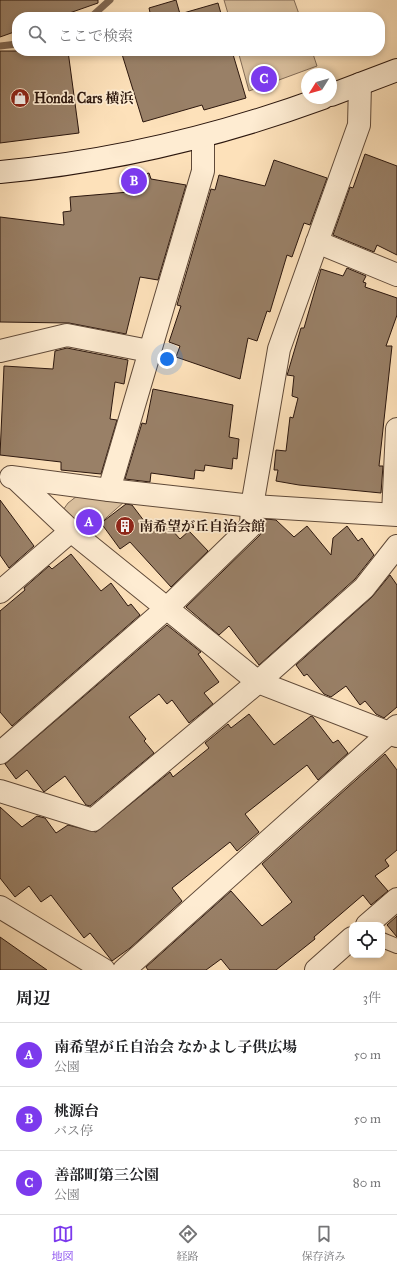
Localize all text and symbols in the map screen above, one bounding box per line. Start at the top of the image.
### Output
search box [12,12,385,56]
icon: search [26,23,48,45]
text: ここで検索 [58,27,133,45]
pin: C [251,64,277,94]
north arrow [301,68,337,104]
shop icon: Honda Cars 横浜 [9,87,31,109]
place label: Honda Cars 横浜 [34,90,134,107]
pin: B [121,166,147,196]
your location [157,349,177,369]
pin: A [76,507,102,537]
building icon: 南希望が丘自治会館 [114,515,136,537]
place label: 南希望が丘自治会館 [139,518,265,535]
map controls [349,922,385,958]
button: locate [349,922,385,958]
text: 周辺 [16,988,50,1009]
text: 3件 [363,990,381,1006]
text: 南希望が丘自治会 なかよし子供広場 [54,1038,297,1056]
text: A [25,1047,33,1063]
text: 50 m [354,1047,381,1063]
text: 公園 [54,1059,80,1075]
text: 桃源台 [54,1102,99,1120]
text: B [25,1111,33,1127]
text: 50 m [354,1111,381,1127]
text: バス停 [54,1123,93,1139]
text: 善部町第三公園 [54,1166,159,1184]
text: C [25,1175,33,1191]
text: 80 m [353,1175,381,1191]
text: 公園 [54,1187,80,1203]
tab: 地図 [52,1223,74,1263]
tab: 経路 [177,1223,199,1263]
tab: 保存済み [302,1223,346,1263]

